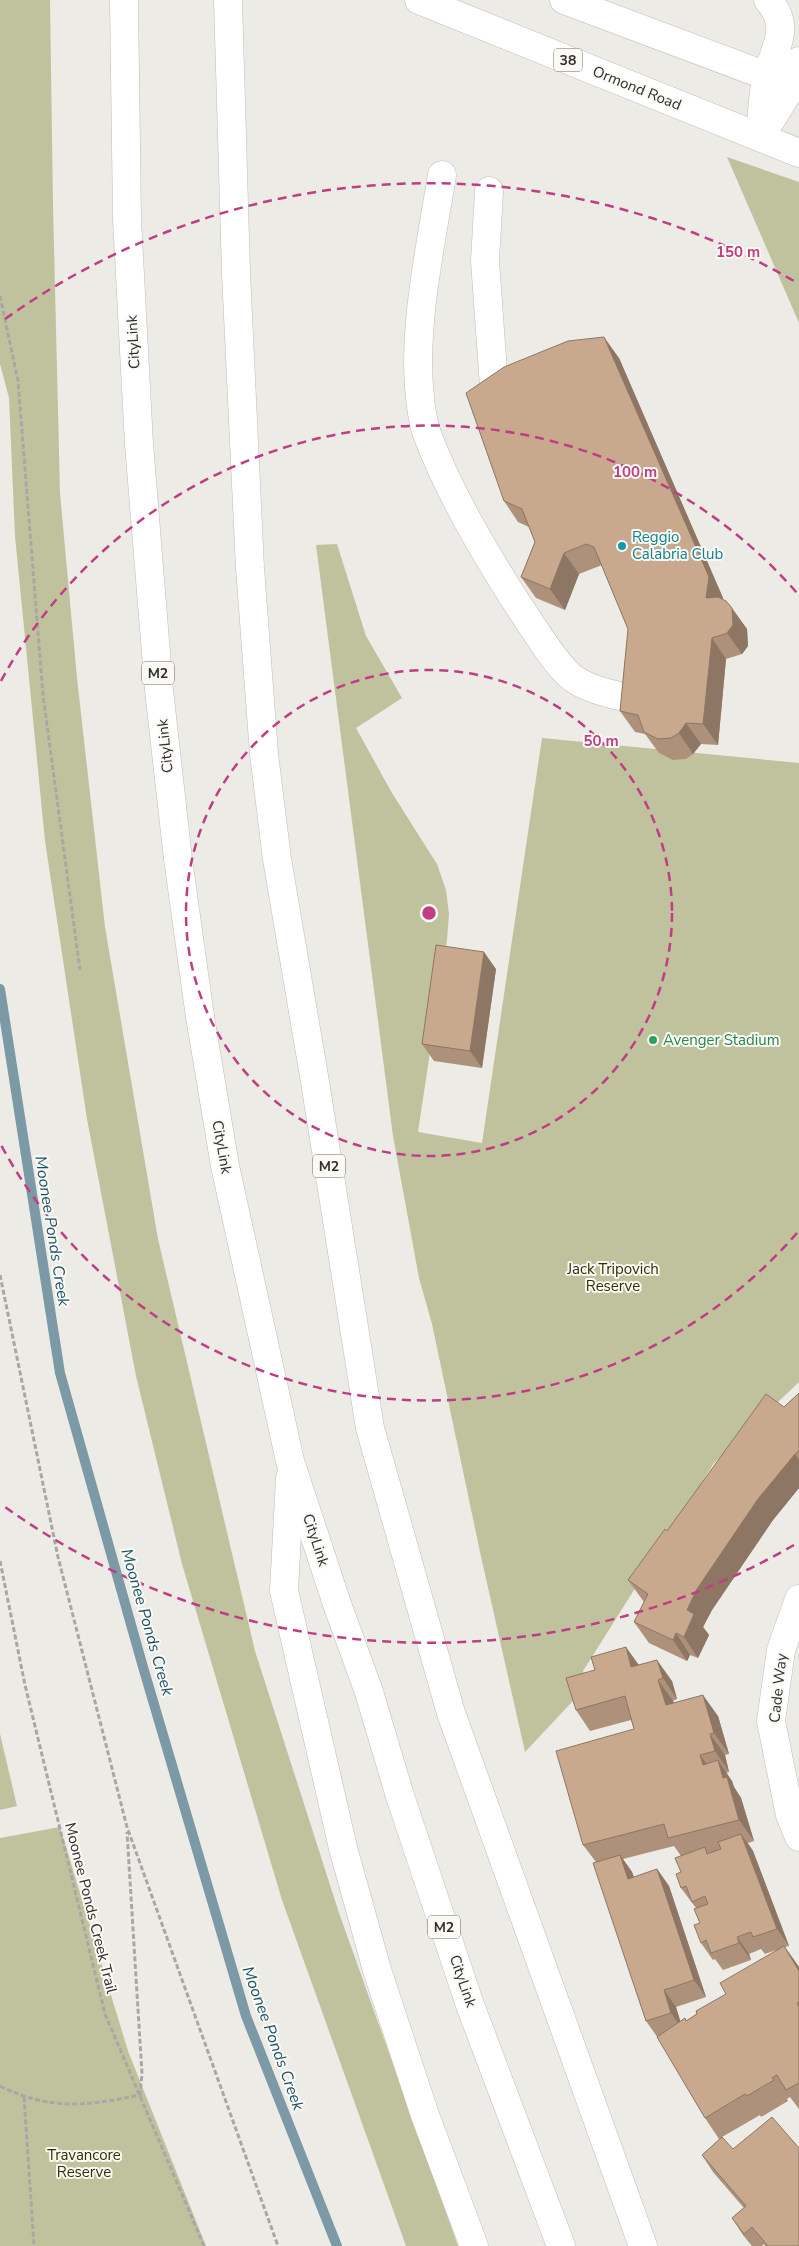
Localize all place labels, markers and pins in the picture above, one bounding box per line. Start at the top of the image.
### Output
place label: Reggio Calabria Club [632,527,724,564]
marker: Reggio Calabria Club [616,540,628,552]
centre of rings [420,904,438,922]
place label: Avenger Stadium [663,1030,780,1050]
marker: Avenger Stadium [647,1034,659,1046]

